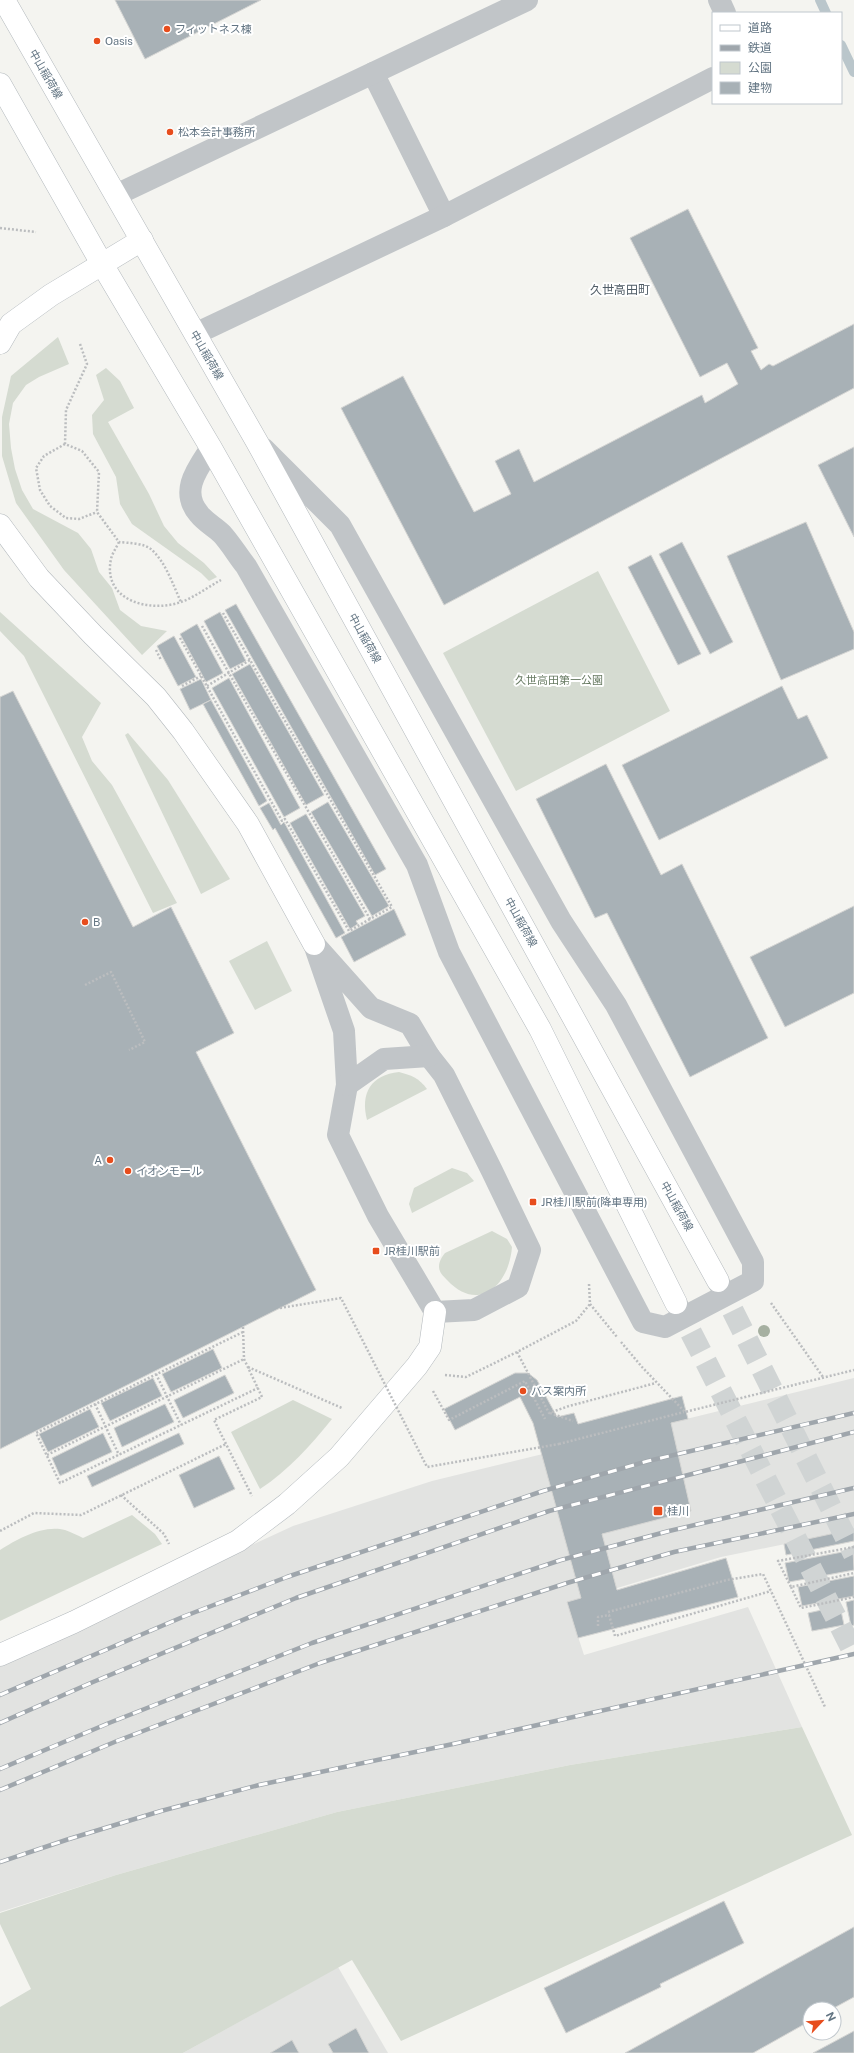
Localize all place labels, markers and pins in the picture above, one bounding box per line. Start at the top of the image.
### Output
place label: フィットネス棟 [175,23,252,35]
marker: フィットネス棟 [162,24,172,34]
place label: Oasis [105,35,133,47]
marker: Oasis [92,36,102,46]
place label: 松本会計事務所 [178,126,256,138]
marker: 松本会計事務所 [165,127,175,137]
place label: B [93,916,100,928]
marker: B [80,917,90,927]
place label: A [94,1154,102,1166]
marker: A [105,1155,115,1165]
place label: イオンモール [136,1165,202,1177]
marker: イオンモール [123,1166,133,1176]
place label: JR桂川駅前(降車専用) [541,1196,647,1208]
marker: JR桂川駅前(降車専用) [528,1197,538,1207]
place label: JR桂川駅前 [384,1245,440,1257]
marker: JR桂川駅前 [371,1246,381,1256]
place label: バス案内所 [531,1385,587,1397]
marker: バス案内所 [518,1386,528,1396]
marker: 桂川 [652,1505,664,1517]
place label: 桂川 [667,1505,689,1517]

